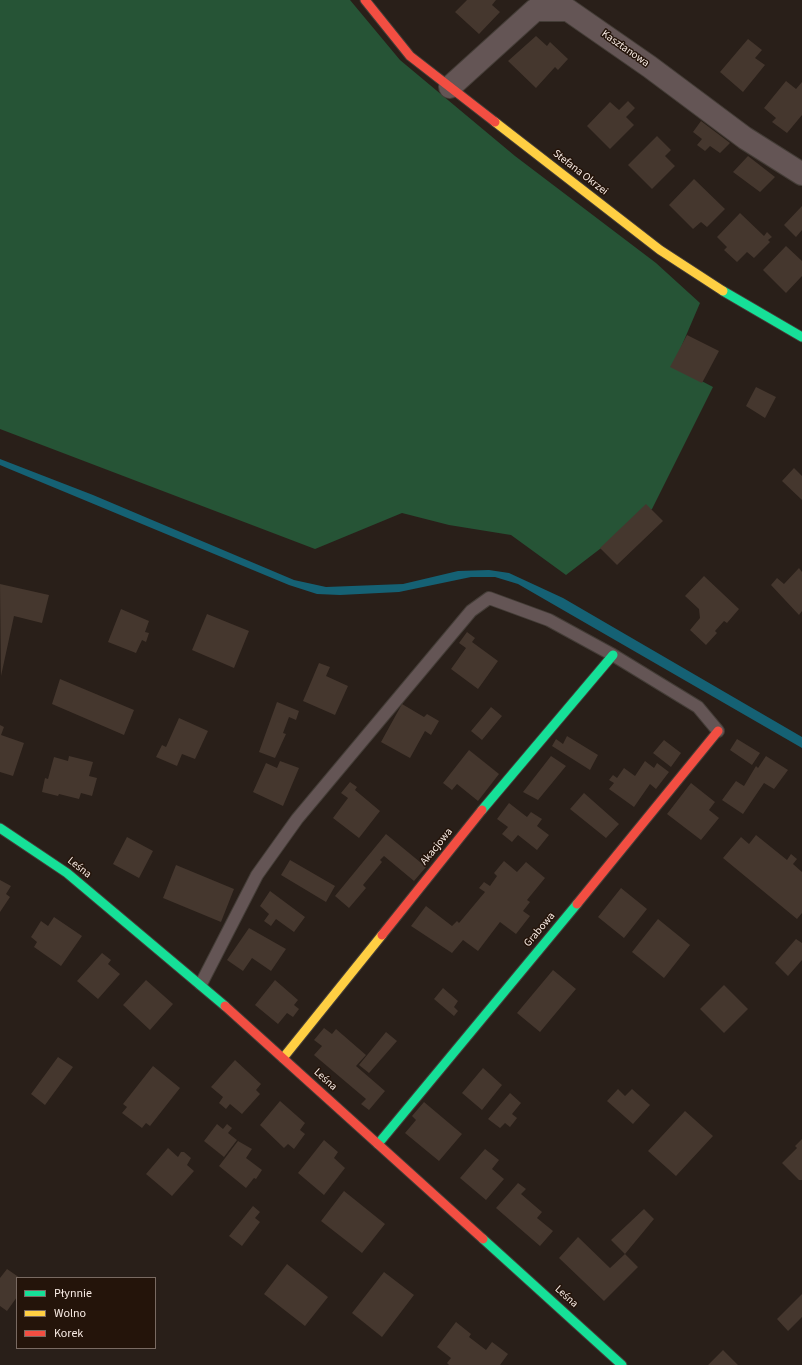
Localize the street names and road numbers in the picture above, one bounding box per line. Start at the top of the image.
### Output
street label: Kasztanowa [598,28,652,70]
street label: Stefana Okrzei [550,147,610,199]
street label: Akacjowa [418,826,456,868]
street label: Leśna [64,855,94,881]
street label: Grabowa [522,910,558,950]
street label: Leśna [311,1066,339,1094]
street label: Leśna [552,1283,580,1311]

